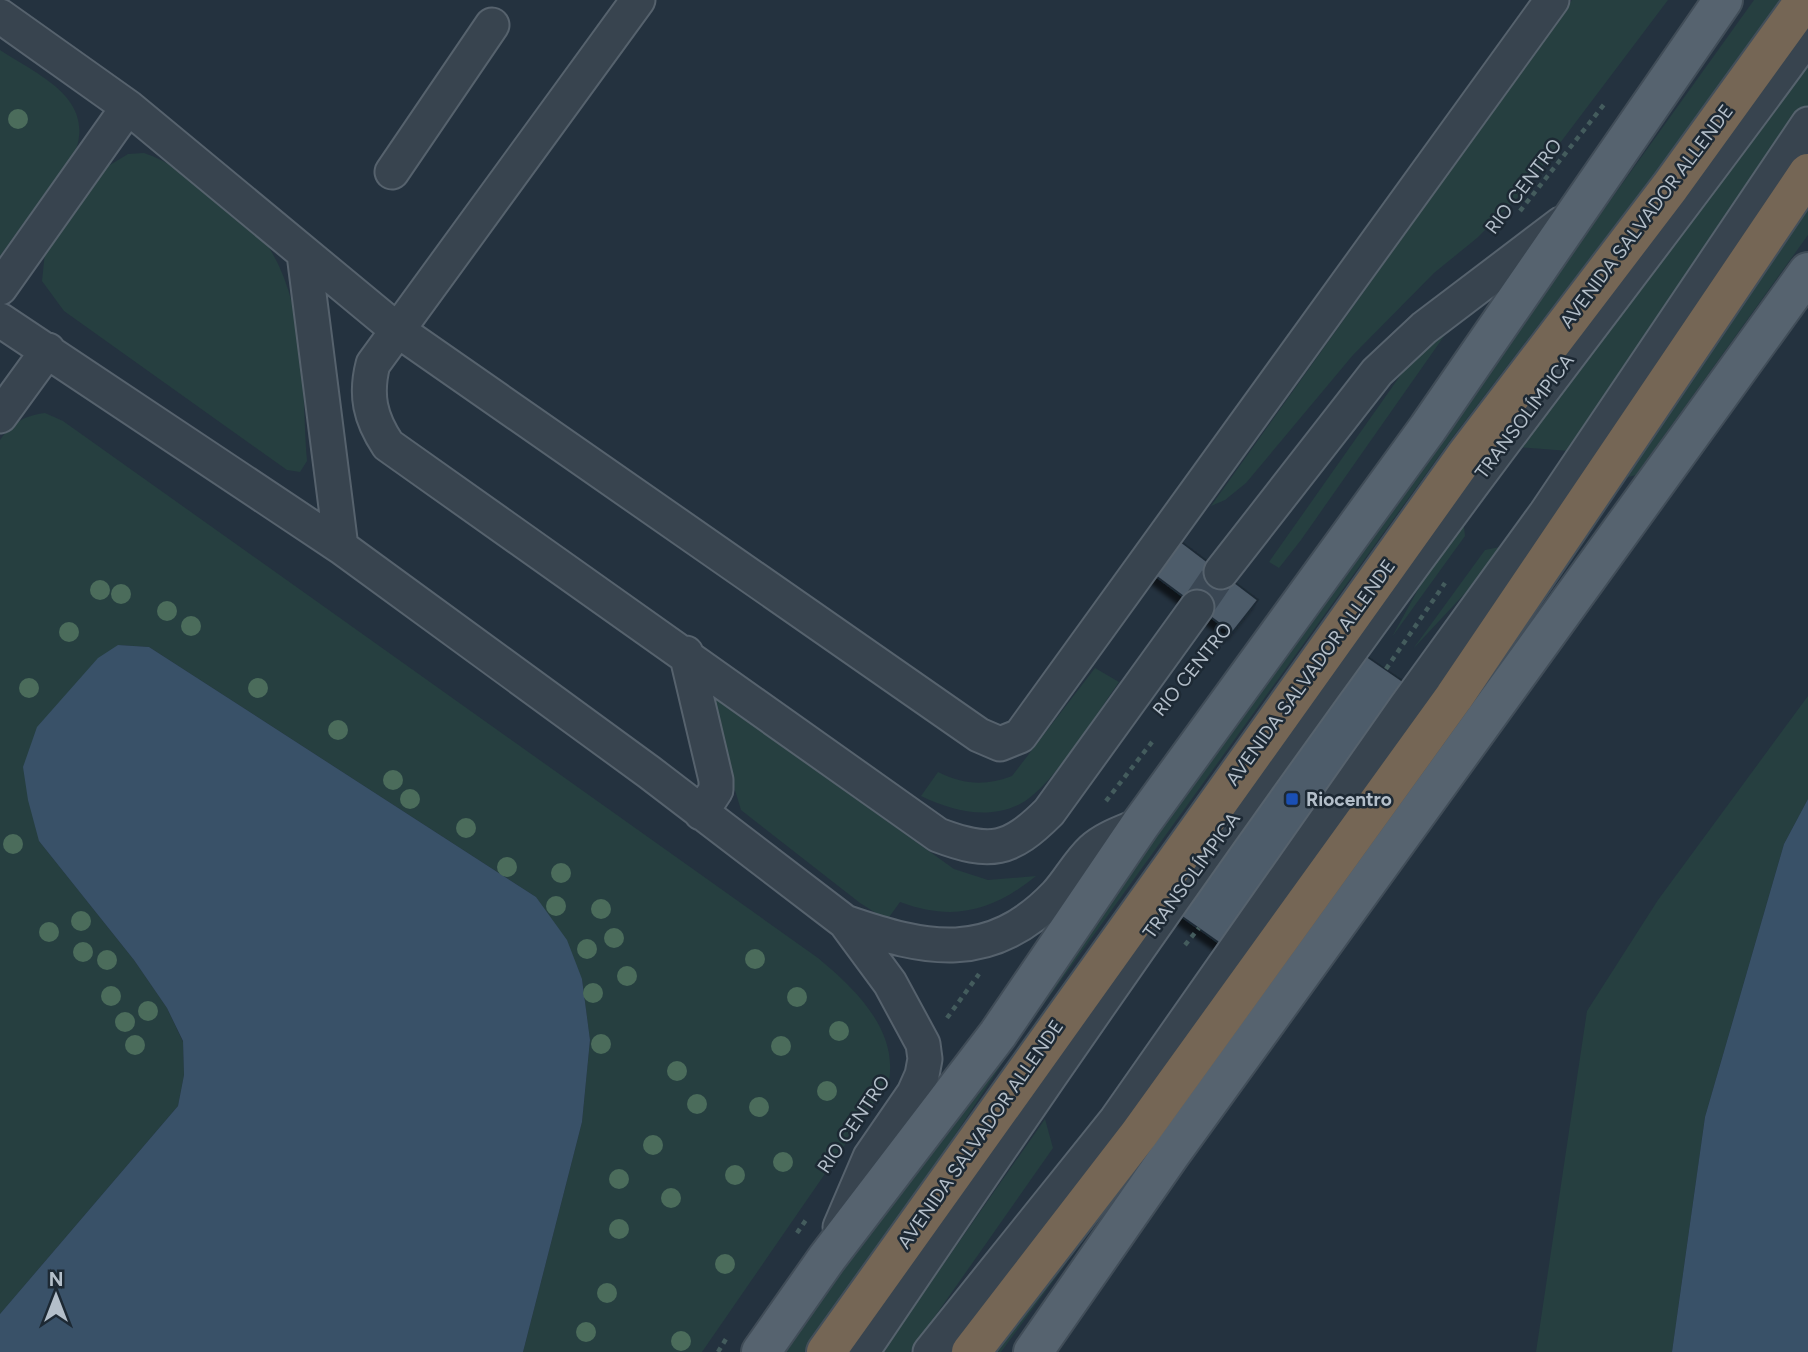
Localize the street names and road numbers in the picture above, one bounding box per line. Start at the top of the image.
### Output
street label: AVENIDA SALVADOR ALLENDE [1555,100,1738,333]
street label: RIO CENTRO [1480,134,1567,238]
street label: TRANSOLÍMPICA [1470,349,1579,483]
street label: AVENIDA SALVADOR ALLENDE [1221,555,1400,790]
street label: RIO CENTRO [1148,618,1237,721]
street label: TRANSOLÍMPICA [1138,808,1245,943]
street label: AVENIDA SALVADOR ALLENDE [892,1016,1068,1253]
street label: RIO CENTRO [812,1071,895,1178]

